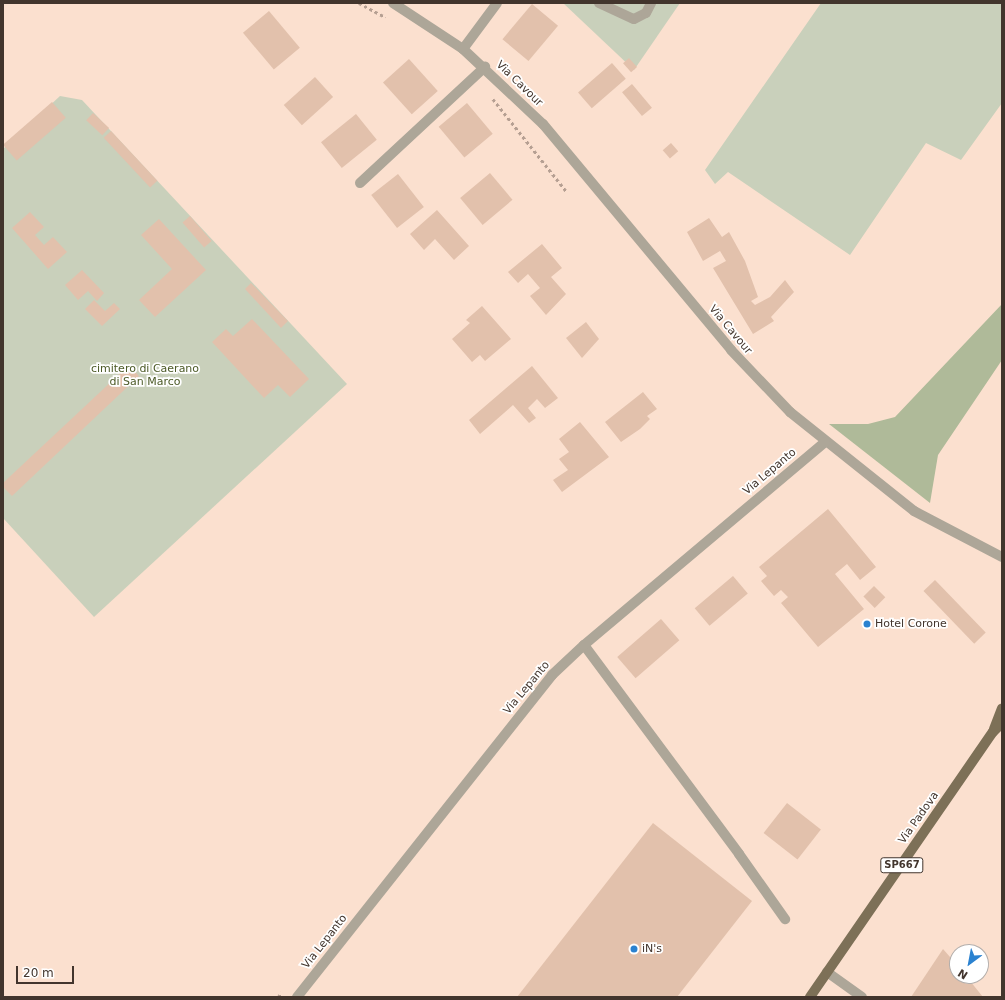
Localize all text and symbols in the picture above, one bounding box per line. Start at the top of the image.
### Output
street label: Via Cavour [493,59,545,109]
street label: Via Cavour [706,303,754,357]
park label: cimitero di Caerano di San Marco [91,363,199,389]
street label: Via Lepanto [741,446,799,498]
place label: Hotel Corone [875,617,947,631]
marker: Hotel Corone [862,619,872,629]
street label: Via Lepanto [501,659,553,717]
street label: Via Padova [896,789,942,847]
road number: SP667 [880,857,924,873]
street label: Via Lepanto [300,912,350,972]
place label: iN's [642,942,662,956]
marker: iN's [629,944,639,954]
north arrow [949,944,989,984]
scale bar [18,958,76,984]
text: 20 m [23,966,54,980]
text: N [956,966,970,982]

